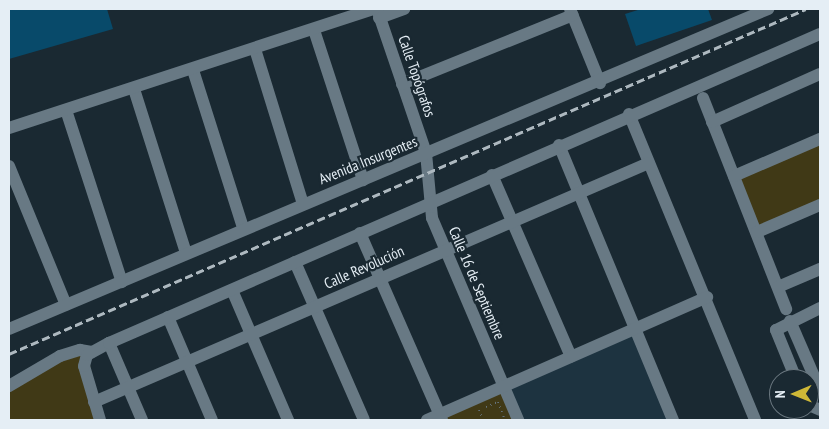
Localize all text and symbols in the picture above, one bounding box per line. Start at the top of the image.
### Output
street label: Calle Topógrafos [395,33,439,119]
street label: Avenida Insurgentes [316,132,420,188]
street label: Calle 16 de Septiembre [445,224,509,342]
street label: Calle Revolución [321,241,407,293]
north arrow [769,369,819,419]
text: N [771,390,789,398]

